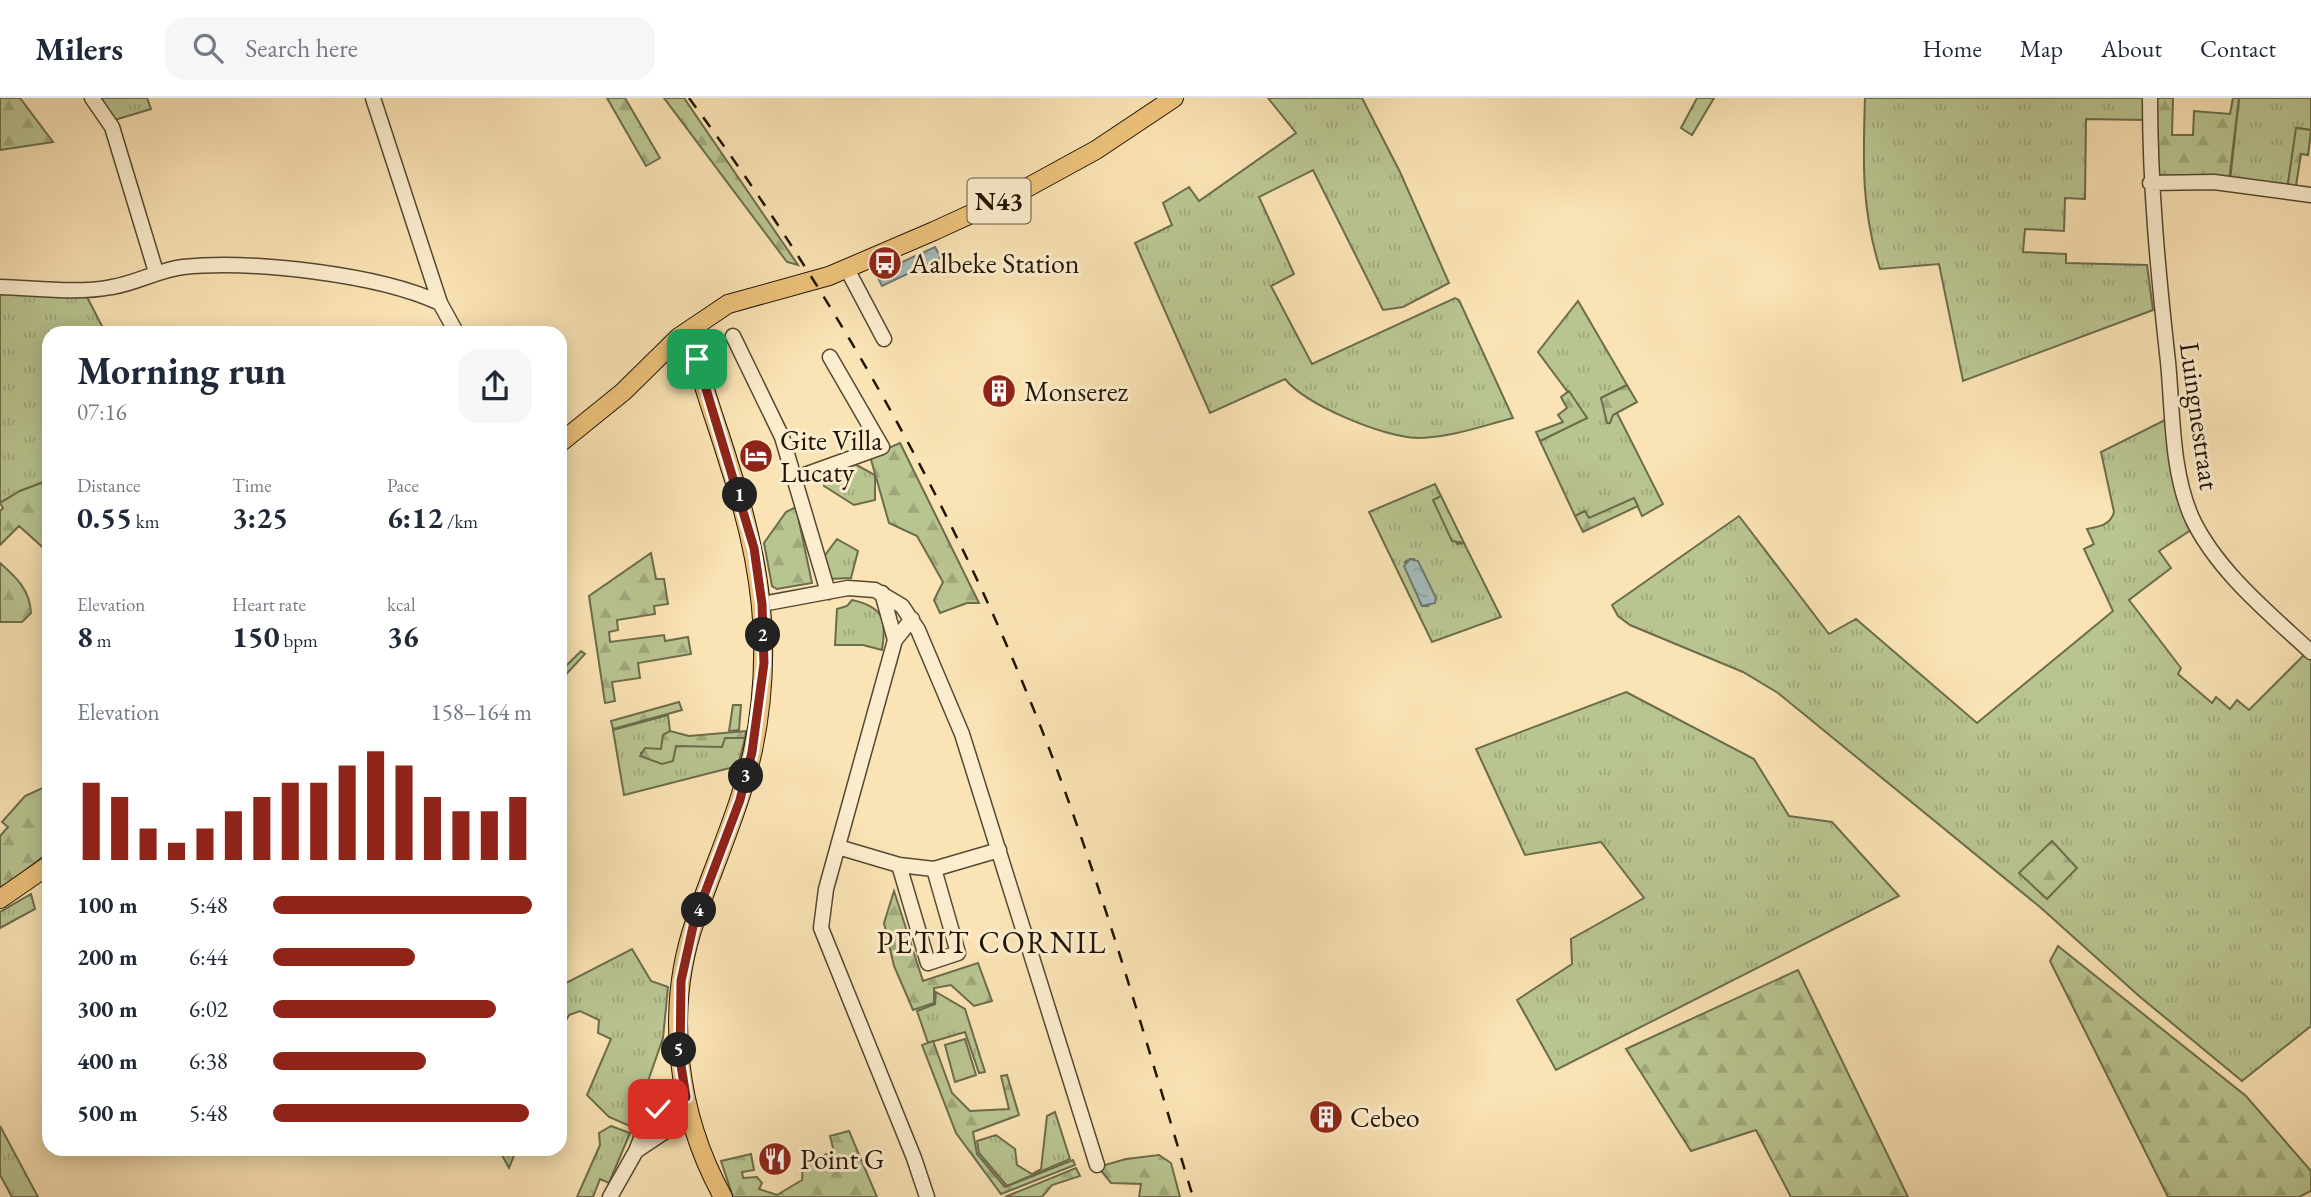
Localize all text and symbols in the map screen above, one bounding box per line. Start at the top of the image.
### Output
search box [165,17,655,80]
text: Milers [35,27,123,70]
icon: search [189,29,227,67]
text: Search here [245,31,358,65]
text: Home [1922,33,1982,64]
text: Map [2020,33,2063,64]
text: About [2101,33,2162,64]
text: Contact [2200,33,2276,64]
road number: N43 [968,178,1030,223]
bus stop icon: Aalbeke Station [866,244,904,282]
place label: Aalbeke Station [909,245,1080,281]
pin [667,329,727,389]
icon: arrive [678,340,716,378]
street label: Luingnestraat [2172,340,2228,492]
text: Morning run [77,346,286,395]
button: share [458,349,532,423]
building icon: Monserez [980,372,1018,410]
place label: Monserez [1024,373,1129,409]
text: 07:16 [77,397,127,427]
place label: Gite Villa Lucaty [780,422,883,490]
hotel icon: Gite Villa Lucaty [737,437,775,475]
text: Distance [77,473,140,498]
text: Time [232,473,272,498]
text: Pace [387,473,419,498]
pin: 1 [722,478,758,512]
text: 1 [734,482,745,507]
text: 0.55 [77,498,132,537]
text: 3:25 [232,498,288,537]
text: 6:12 [387,498,443,537]
text: km [132,509,160,534]
text: /km [443,509,478,534]
text: Elevation [77,592,145,617]
text: Heart rate [232,592,306,617]
text: kcal [387,592,416,617]
text: 8 [77,617,93,656]
text: 150 [232,617,280,656]
text: 36 [387,617,419,656]
pin: 2 [746,618,780,652]
text: 2 [757,622,768,647]
text: m [93,628,111,653]
text: bpm [280,628,318,653]
text: Elevation [77,697,160,727]
text: 158–164 m [431,697,532,727]
pin: 3 [728,758,764,794]
text: 3 [740,763,751,788]
text: 100 m [77,890,138,920]
text: 5:48 [189,890,228,920]
pin: 4 [682,892,716,928]
text: 4 [693,897,704,922]
district label: PETIT CORNIL [877,923,1107,962]
text: 200 m [77,942,138,972]
text: 6:44 [189,942,228,972]
text: 300 m [77,994,138,1024]
text: 6:02 [189,994,228,1024]
pin: 5 [662,1032,696,1068]
text: 5 [673,1037,684,1062]
text: 400 m [77,1046,138,1076]
text: 6:38 [189,1046,228,1076]
pin [628,1079,688,1139]
icon: check [639,1090,677,1128]
text: 500 m [77,1098,138,1128]
text: 5:48 [189,1098,228,1128]
building icon: Cebeo [1307,1098,1345,1136]
place label: Cebeo [1350,1099,1420,1135]
restaurant icon: Point G [756,1140,794,1178]
place label: Point G [800,1141,884,1177]

